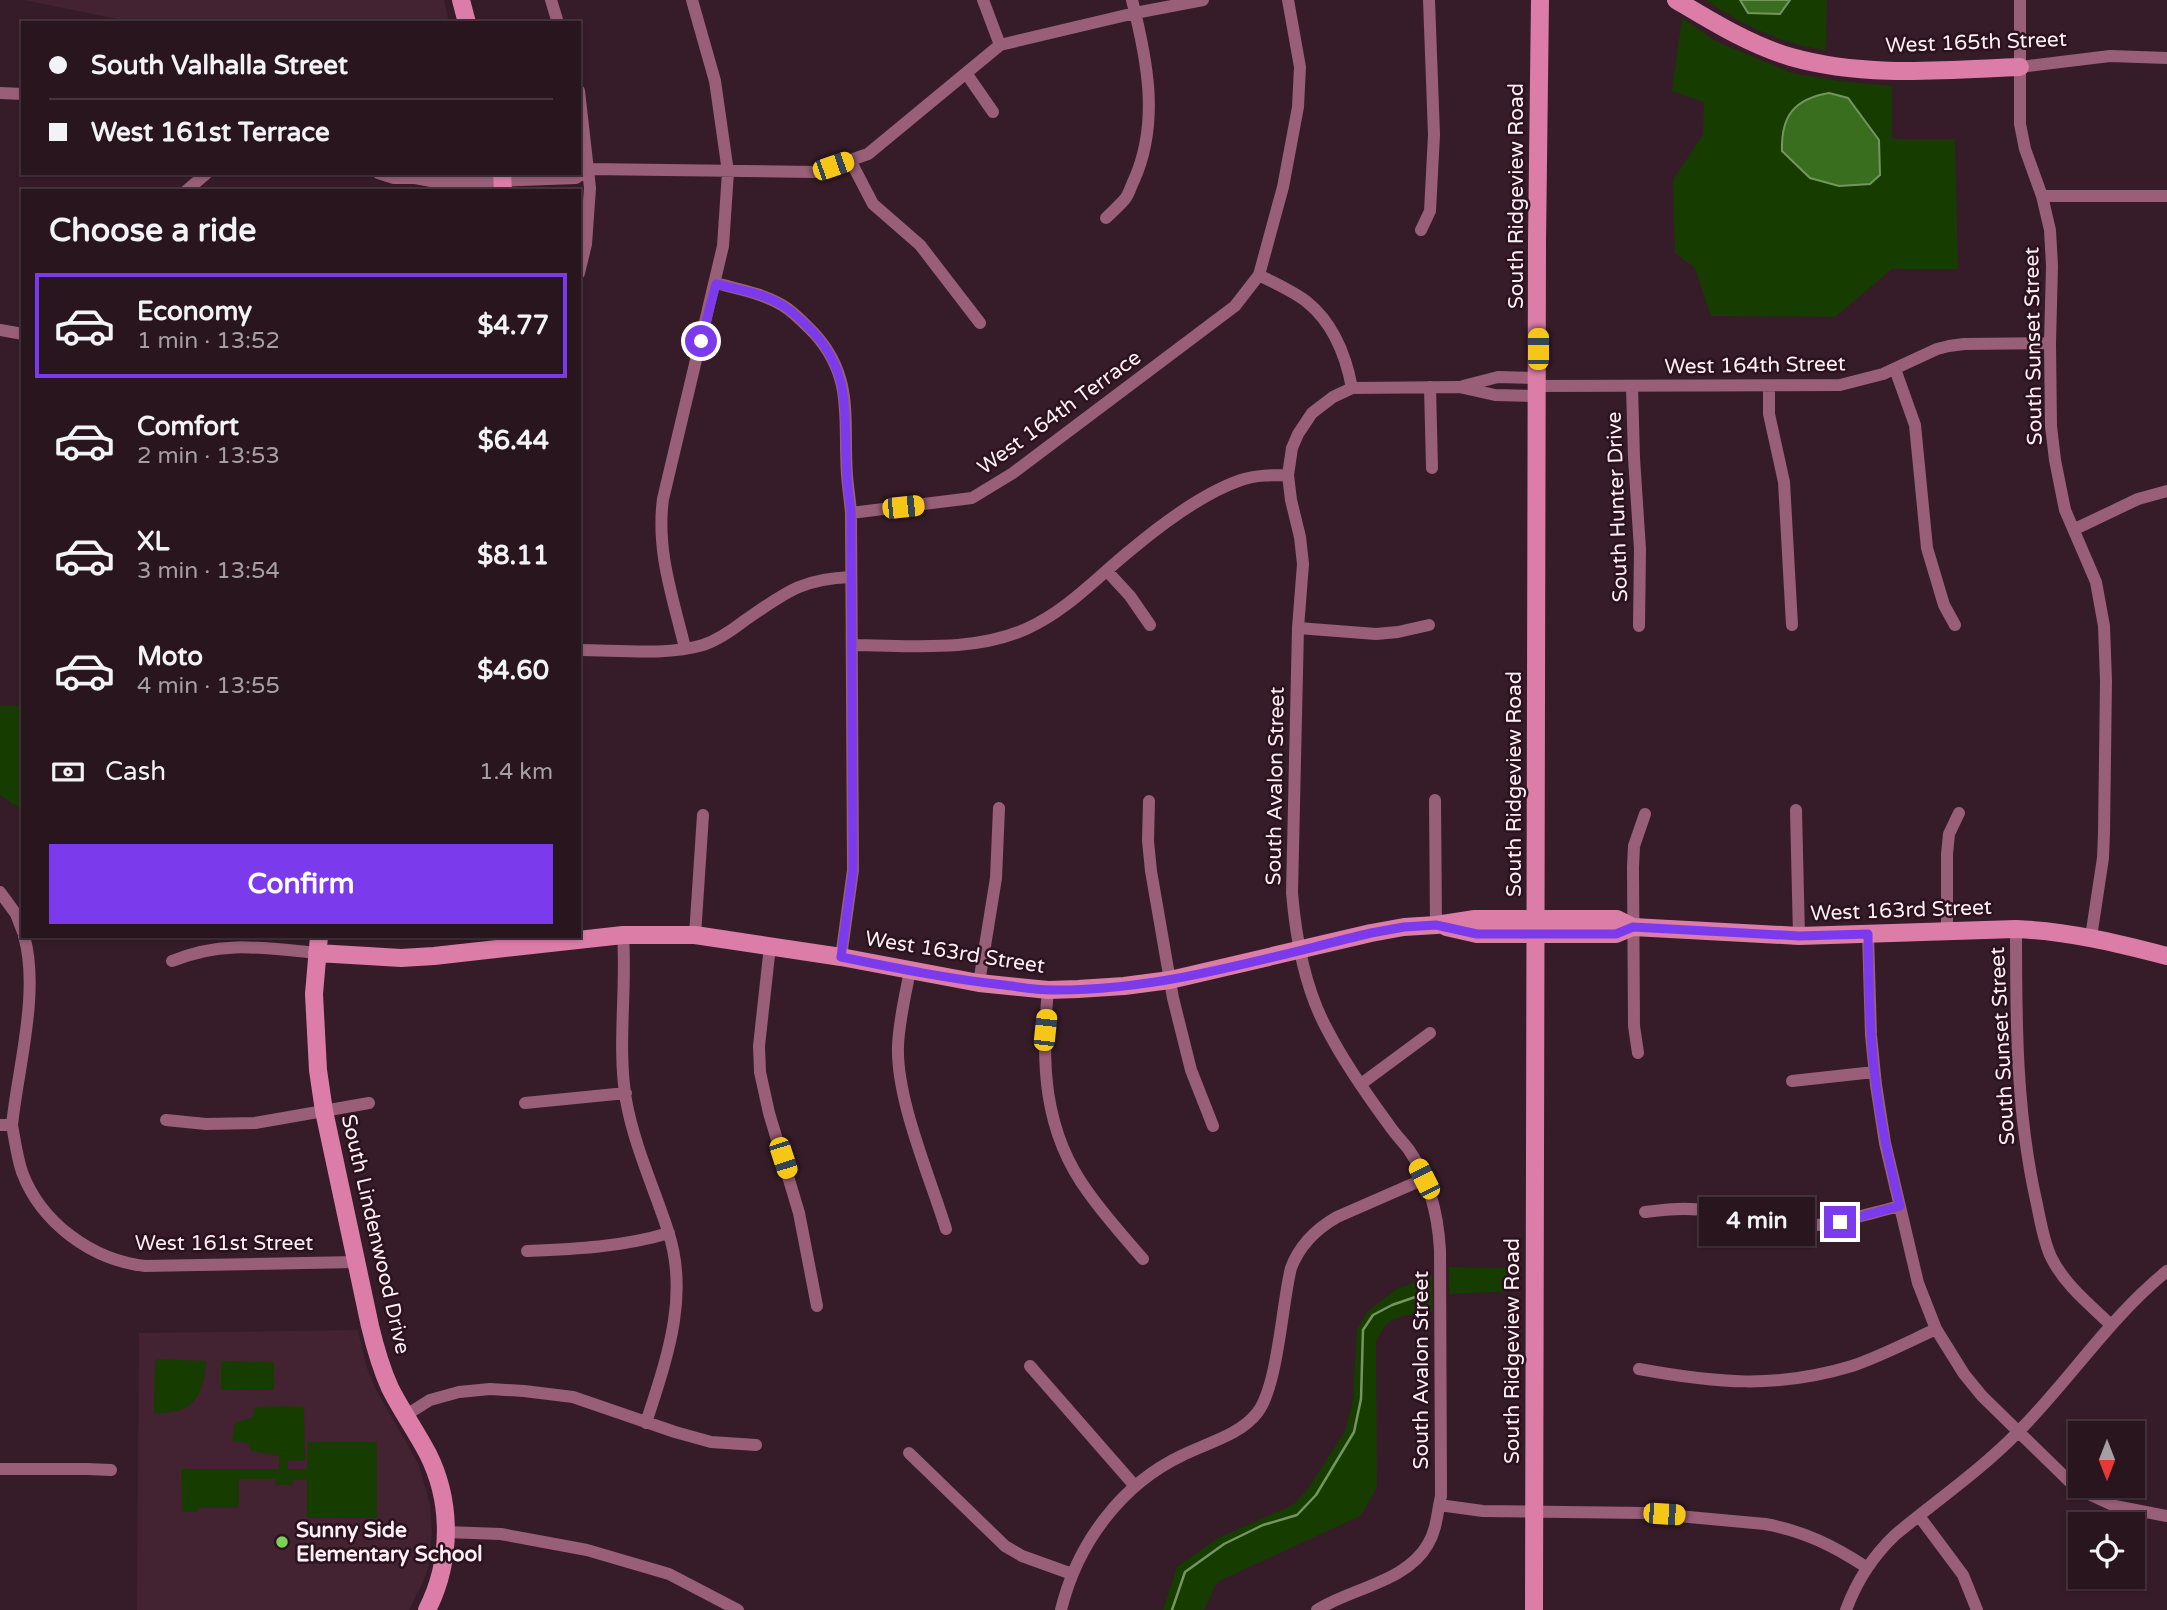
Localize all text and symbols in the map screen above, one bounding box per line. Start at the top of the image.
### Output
street label: West 165th Street [1885,27,2067,58]
text: South Valhalla Street [91,50,348,81]
street label: South Ridgeview Road [1504,83,1529,309]
text: West 161st Terrace [91,117,330,148]
car [810,149,857,183]
text: Choose a ride [49,212,256,250]
street label: South Sunset Street [2019,247,2048,445]
icon: car [53,294,116,357]
text: Economy [137,296,252,327]
text: $4.77 [477,310,549,341]
route start [685,325,717,357]
text: 1 min · 13:52 [137,327,280,355]
car [1528,328,1549,370]
street label: West 164th Terrace [973,345,1146,480]
street label: West 164th Street [1664,351,1846,380]
icon: car [53,409,116,472]
text: Comfort [137,411,239,442]
street label: South Hunter Drive [1602,411,1633,603]
text: $6.44 [478,425,549,456]
text: 2 min · 13:53 [137,442,280,470]
car [882,494,925,520]
icon: car [53,524,116,587]
text: XL [137,526,169,557]
text: $8.11 [477,540,549,571]
text: 3 min · 13:54 [137,557,280,585]
icon: car [53,639,116,702]
text: Moto [137,641,203,672]
text: $4.60 [477,655,549,686]
street label: South Ridgeview Road [1502,671,1527,897]
text: 4 min · 13:55 [137,672,280,700]
street label: South Avalon Street [1261,686,1290,886]
icon: cash [49,753,87,791]
text: Cash [105,756,166,787]
text: 1.4 km [479,758,553,786]
button: Confirm [49,844,553,924]
street label: West 163rd Street [1810,895,1992,926]
street label: West 163rd Street [863,926,1047,979]
street label: South Sunset Street [1985,946,2020,1146]
car [1033,1008,1058,1052]
street label: South Lindenwood Drive [336,1112,415,1356]
car [767,1135,800,1181]
car [1406,1156,1443,1202]
callout: 4 min [1700,1198,1815,1246]
route end [1824,1206,1856,1238]
text: 4 min [1726,1207,1788,1235]
street label: West 161st Street [135,1231,313,1256]
street label: South Ridgeview Road [1500,1238,1525,1464]
street label: South Avalon Street [1409,1271,1434,1469]
north arrow [2068,1421,2146,1498]
map controls [2068,1421,2145,1589]
car [1643,1502,1686,1526]
button: locate [2068,1512,2145,1589]
place label: Sunny Side Elementary School [296,1518,483,1567]
marker: Sunny Side Elementary School [274,1534,290,1550]

